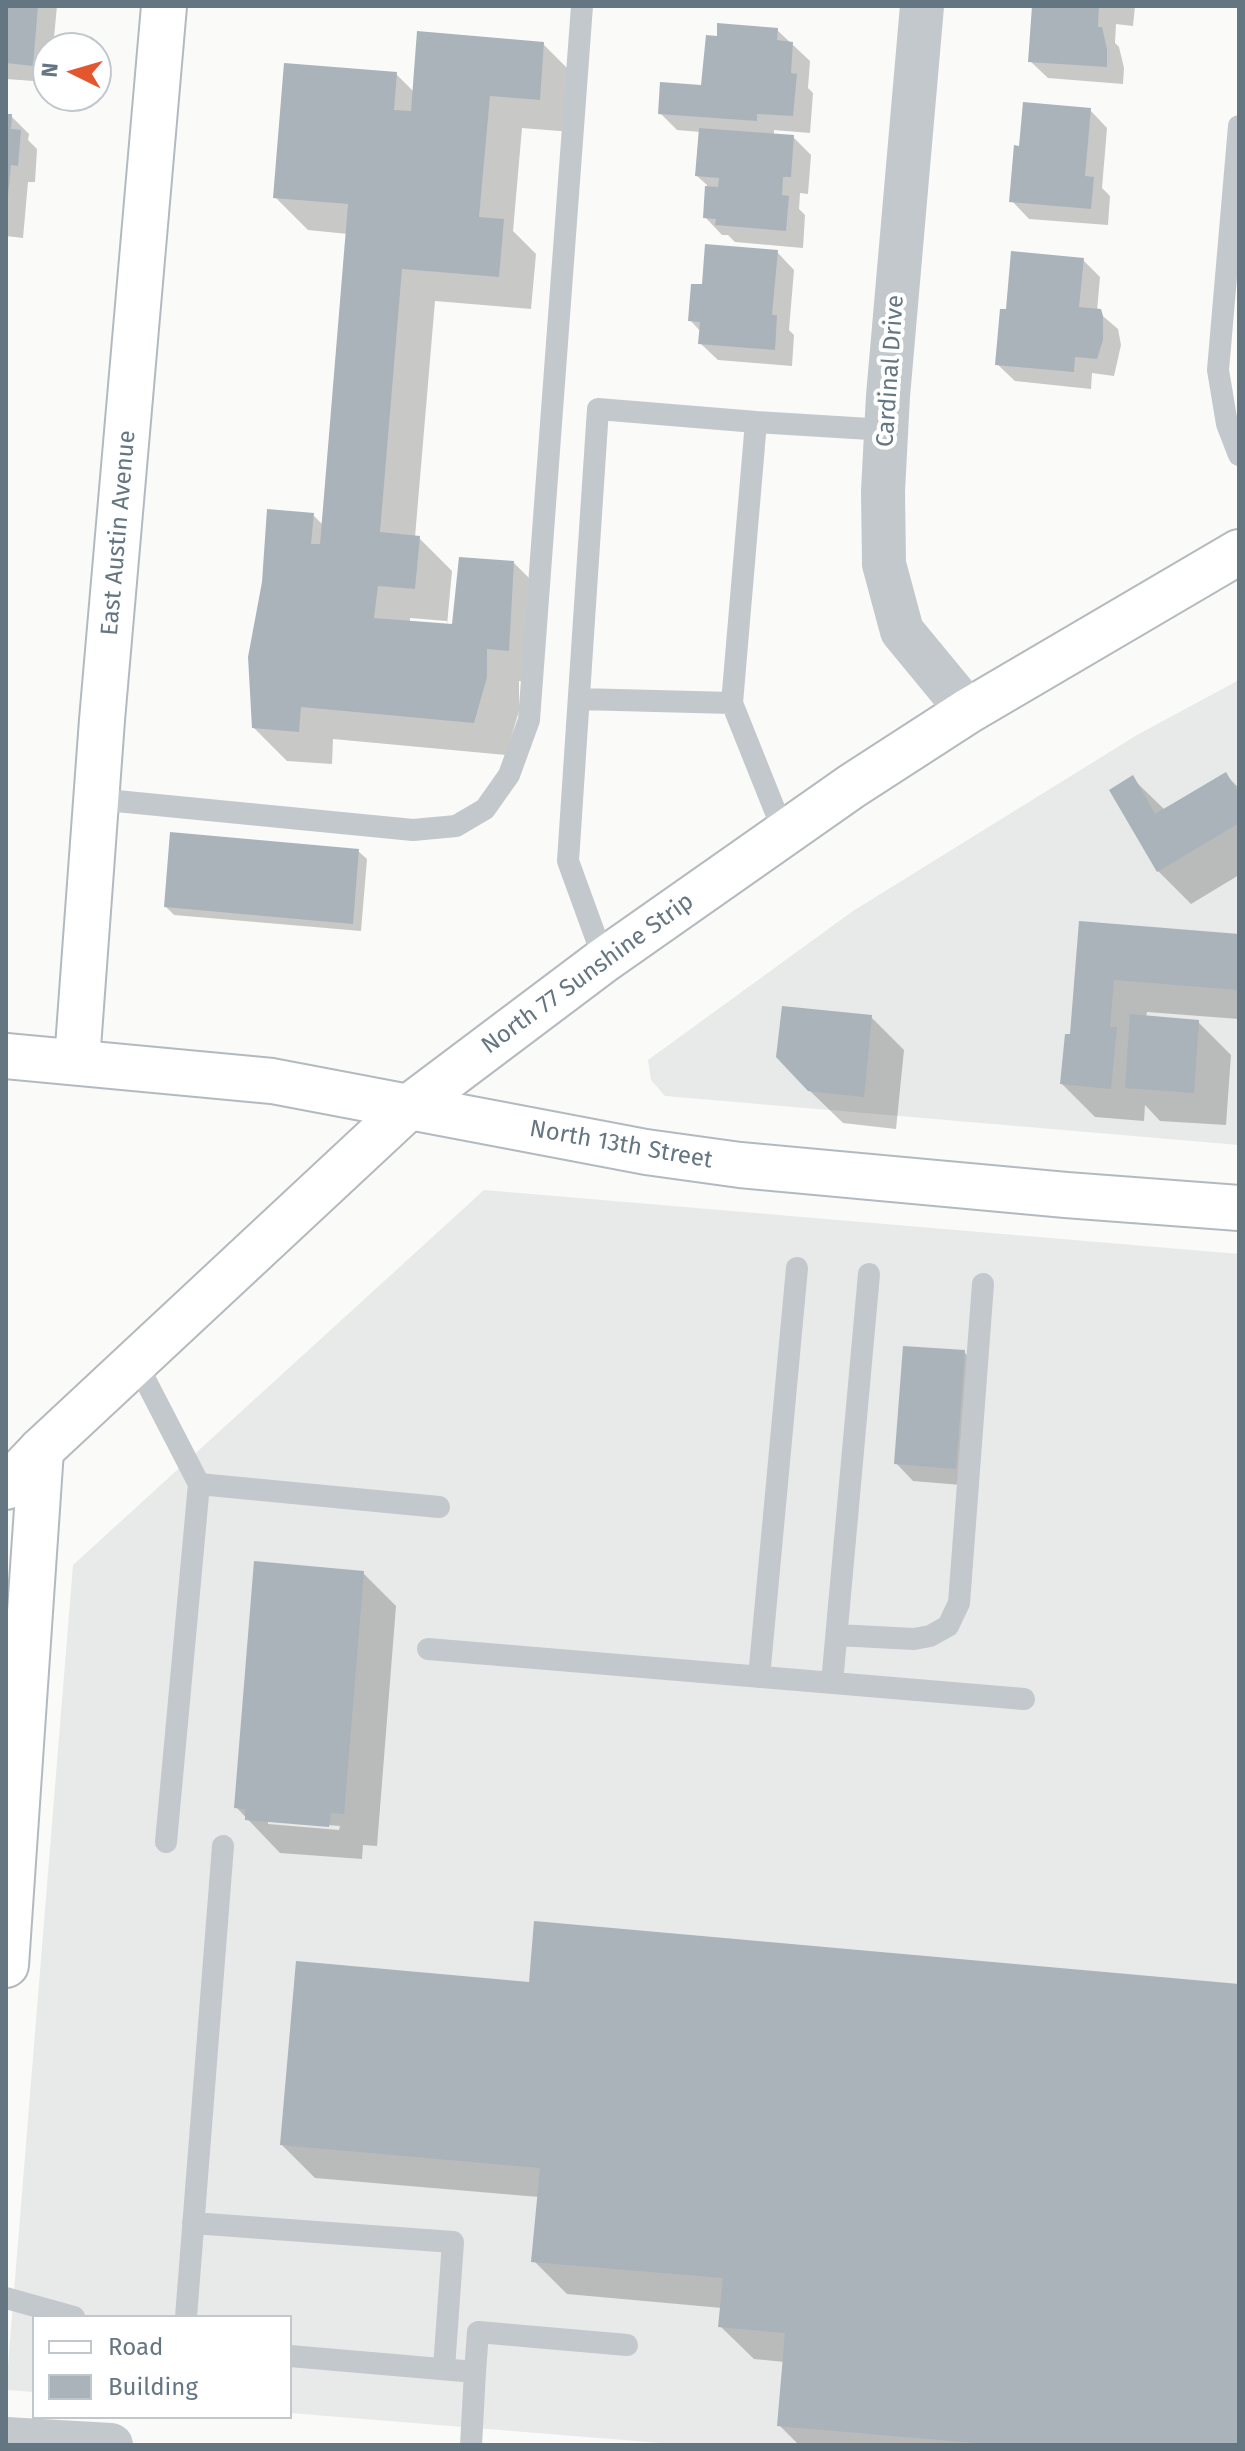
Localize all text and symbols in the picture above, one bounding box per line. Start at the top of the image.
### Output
north arrow [32,32,112,112]
text: N [36,62,64,78]
street label: Cardinal Drive [871,294,911,448]
street label: East Austin Avenue [96,429,142,637]
street label: North 77 Sunshine Strip [476,887,700,1061]
street label: North 13th Street [527,1115,715,1175]
legend [32,2315,292,2419]
text: Road [108,2333,163,2361]
text: Building [108,2373,198,2401]

